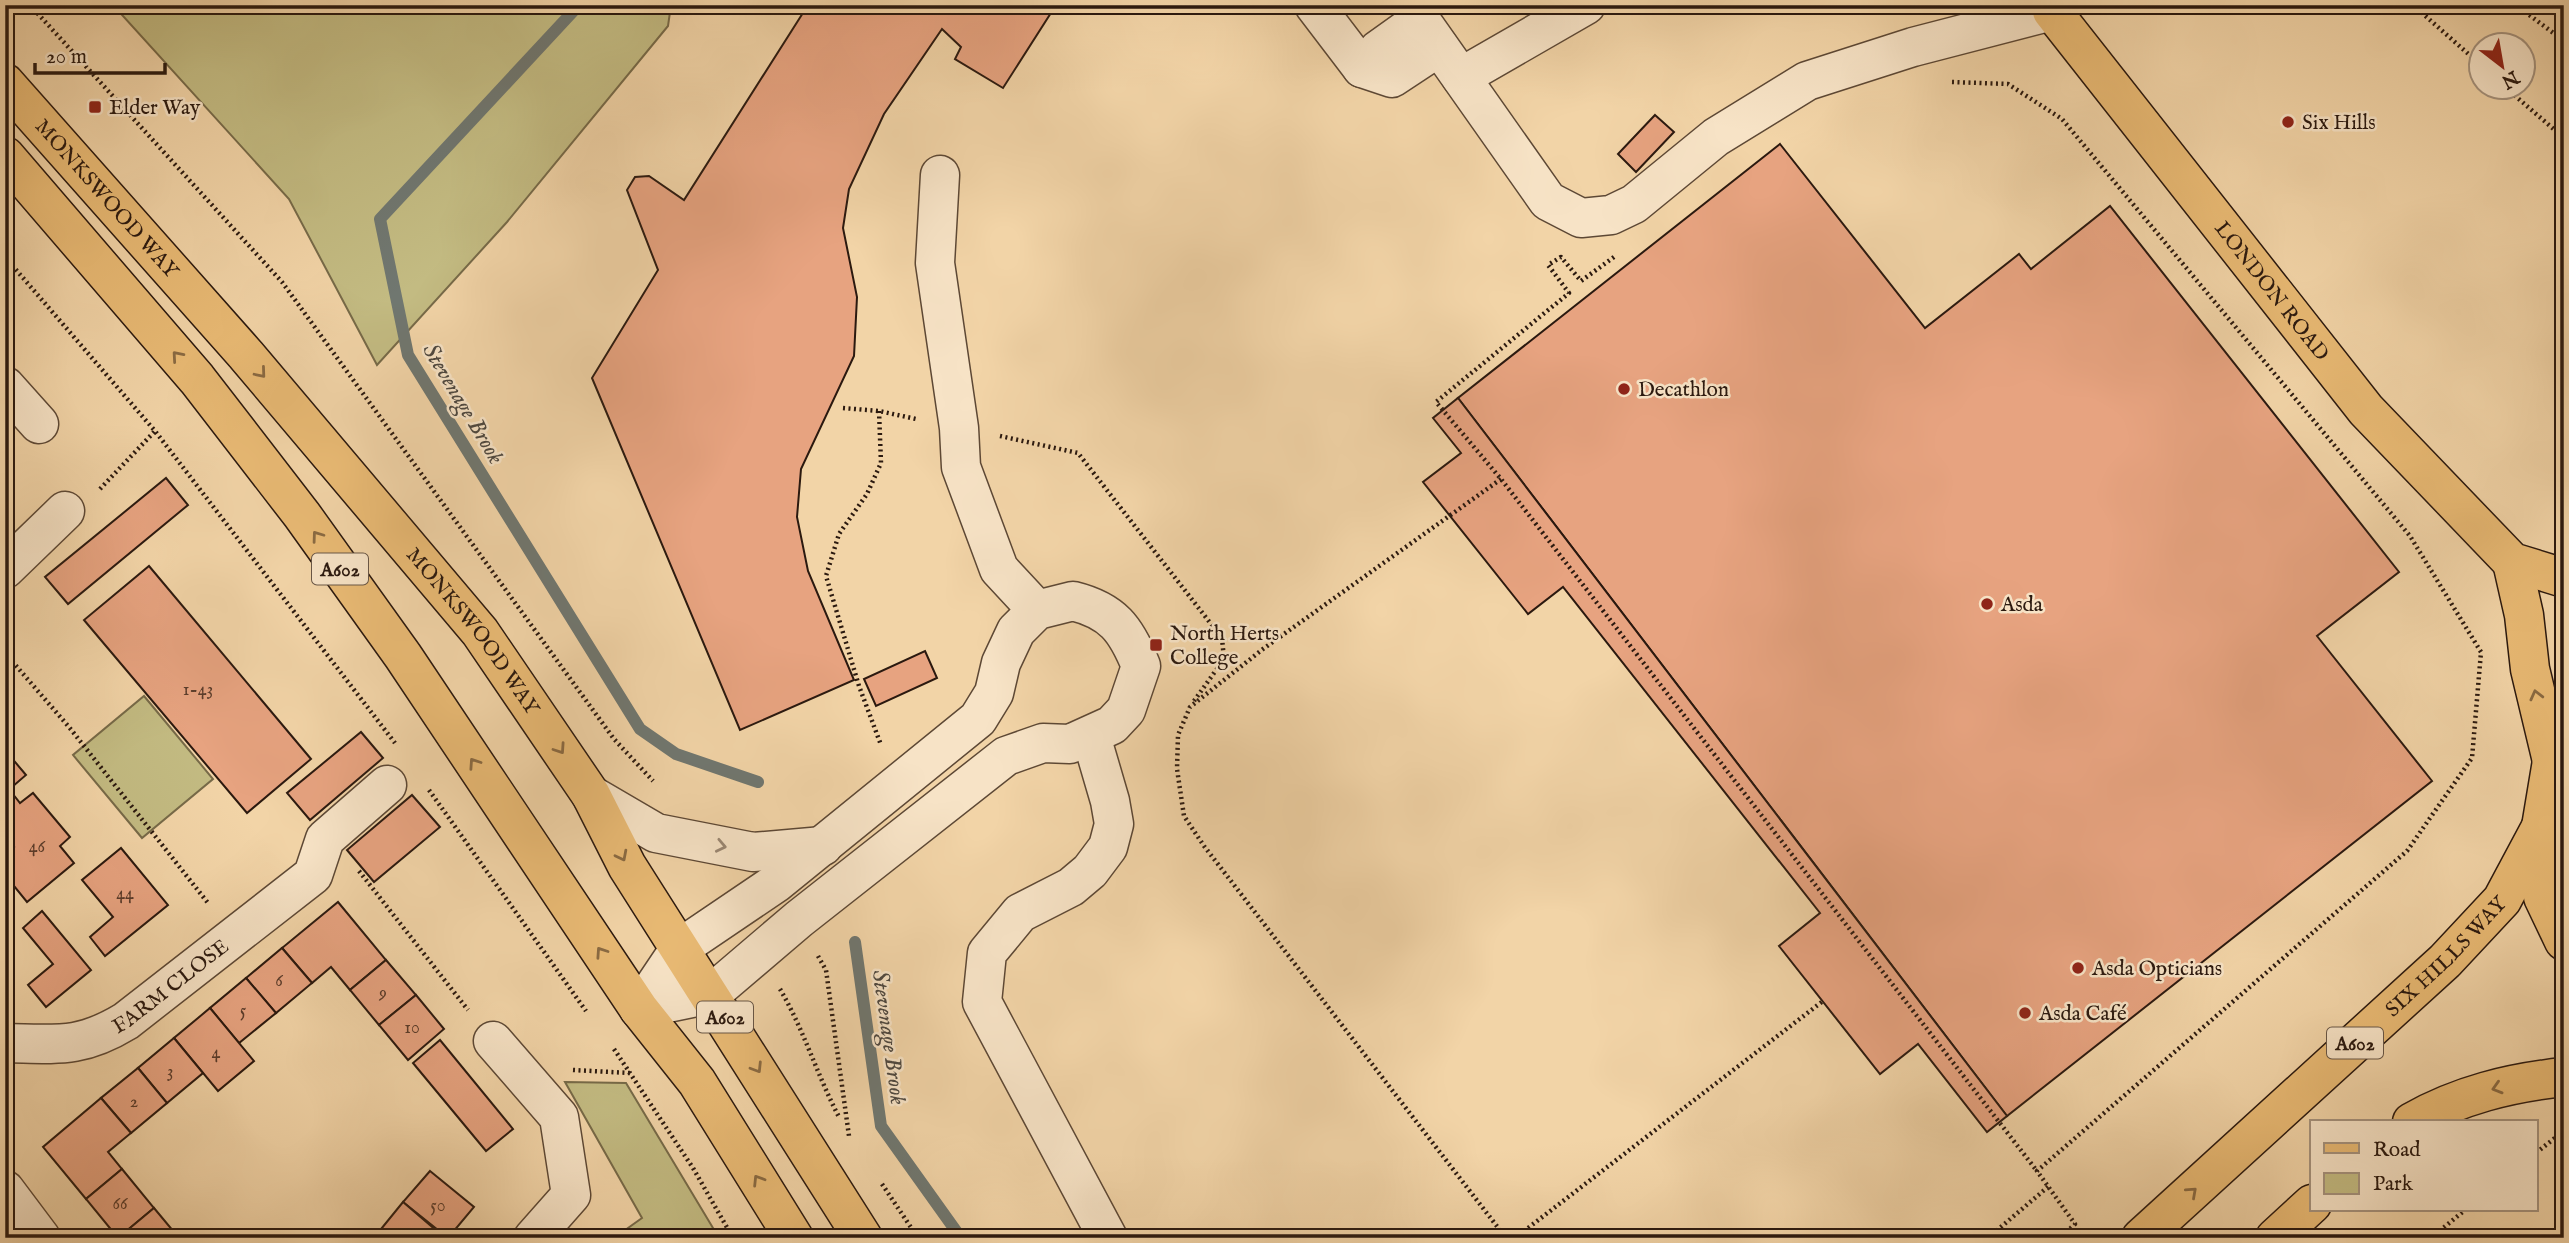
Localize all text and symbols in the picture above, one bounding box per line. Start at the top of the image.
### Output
scale bar [35,32,164,76]
north arrow [2468,32,2538,102]
text: 20 m [46,44,87,71]
text: N [2496,64,2524,94]
place label: Elder Way [109,95,201,122]
marker: Elder Way [87,99,103,115]
place label: Six Hills [2302,110,2376,137]
street label: MONKSWOOD WAY [28,114,185,286]
marker: Six Hills [2280,114,2296,130]
street label: LONDON ROAD [2208,216,2334,367]
water label: Stevenage Brook [414,338,510,470]
one-way arrow [173,351,185,364]
one-way arrow [253,365,265,378]
place label: Decathlon [1638,377,1729,404]
marker: Decathlon [1616,381,1632,397]
one-way arrow [312,531,325,544]
street label: MONKSWOOD WAY [399,543,545,722]
road number: A602 [312,554,368,584]
place label: Asda [2000,592,2044,619]
marker: Asda [1979,596,1995,612]
place label: North Herts College [1170,621,1279,672]
marker: North Herts College [1148,637,1164,653]
house number: 1-43 [183,679,213,702]
one-way arrow [2530,689,2544,701]
one-way arrow [552,741,564,754]
one-way arrow [470,758,482,771]
house number: 46 [29,836,46,859]
one-way arrow [715,838,727,853]
one-way arrow [614,849,628,861]
house number: 44 [116,883,134,906]
street label: SIX HILLS WAY [2380,890,2515,1024]
street label: FARM CLOSE [108,934,235,1041]
one-way arrow [597,947,609,960]
place label: Asda Opticians [2091,956,2222,983]
marker: Asda Opticians [2070,960,2086,976]
water label: Stevenage Brook [864,968,912,1107]
house number: 6 [275,970,283,993]
house number: 9 [378,982,387,1005]
house number: 5 [240,1000,247,1023]
road number: A602 [697,1001,753,1032]
place label: Asda Café [2038,1001,2127,1028]
marker: Asda Café [2017,1005,2033,1021]
house number: 10 [404,1017,420,1040]
road number: A602 [2327,1028,2383,1058]
house number: 4 [212,1042,221,1065]
house number: 3 [167,1061,173,1084]
one-way arrow [749,1061,762,1074]
one-way arrow [2491,1079,2503,1094]
house number: 2 [130,1091,138,1114]
legend [2310,1120,2538,1212]
text: Road [2373,1137,2421,1164]
text: Park [2373,1171,2414,1198]
one-way arrow [754,1175,767,1188]
one-way arrow [2184,1188,2197,1200]
house number: 66 [112,1193,128,1216]
house number: 50 [430,1195,446,1218]

